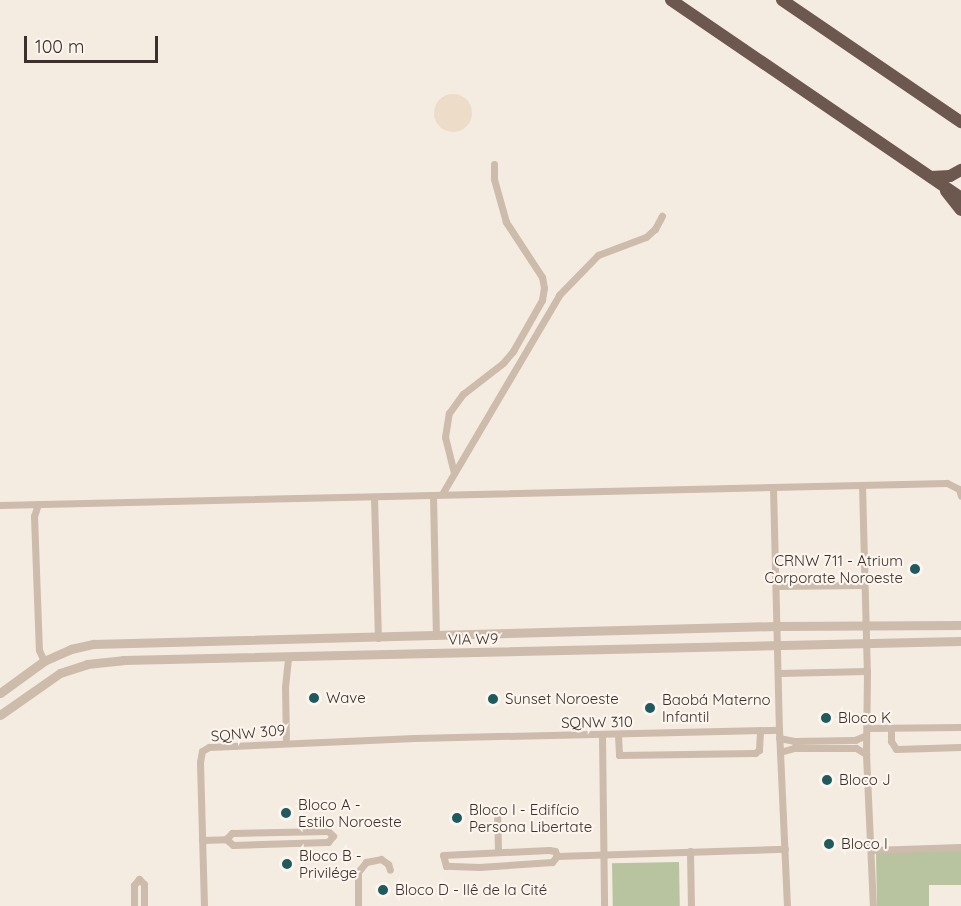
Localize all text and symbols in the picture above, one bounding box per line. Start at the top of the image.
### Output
scale bar [27,24,160,62]
text: 100 m [35,35,84,58]
place label: CRNW 711 - Atrium Corporate Noroeste [764,551,903,586]
marker: CRNW 711 - Atrium Corporate Noroeste [908,562,922,576]
street label: VIA W9 [448,630,498,648]
place label: Wave [326,689,366,707]
place label: Sunset Noroeste [505,690,619,708]
place label: Baobá Materno Infantil [662,690,771,725]
marker: Wave [307,691,321,705]
marker: Sunset Noroeste [486,692,500,706]
marker: Baobá Materno Infantil [643,701,657,715]
place label: Bloco K [838,709,891,727]
marker: Bloco K [819,711,833,725]
street label: SQNW 310 [561,712,633,732]
street label: SQNW 309 [210,721,286,745]
place label: Bloco J [839,771,891,789]
marker: Bloco J [820,773,834,787]
place label: Bloco A - Estilo Noroeste [298,795,402,830]
place label: Bloco I - Edifício Persona Libertate [469,800,592,835]
marker: Bloco A - Estilo Noroeste [279,806,293,820]
marker: Bloco I - Edifício Persona Libertate [450,811,464,825]
place label: Bloco I [841,835,888,853]
marker: Bloco I [822,837,836,851]
place label: Bloco B - Privilége [299,846,362,881]
marker: Bloco B - Privilége [280,857,294,871]
place label: Bloco D - Ilê de la Cité [395,881,547,899]
marker: Bloco D - Ilê de la Cité [376,883,390,897]

